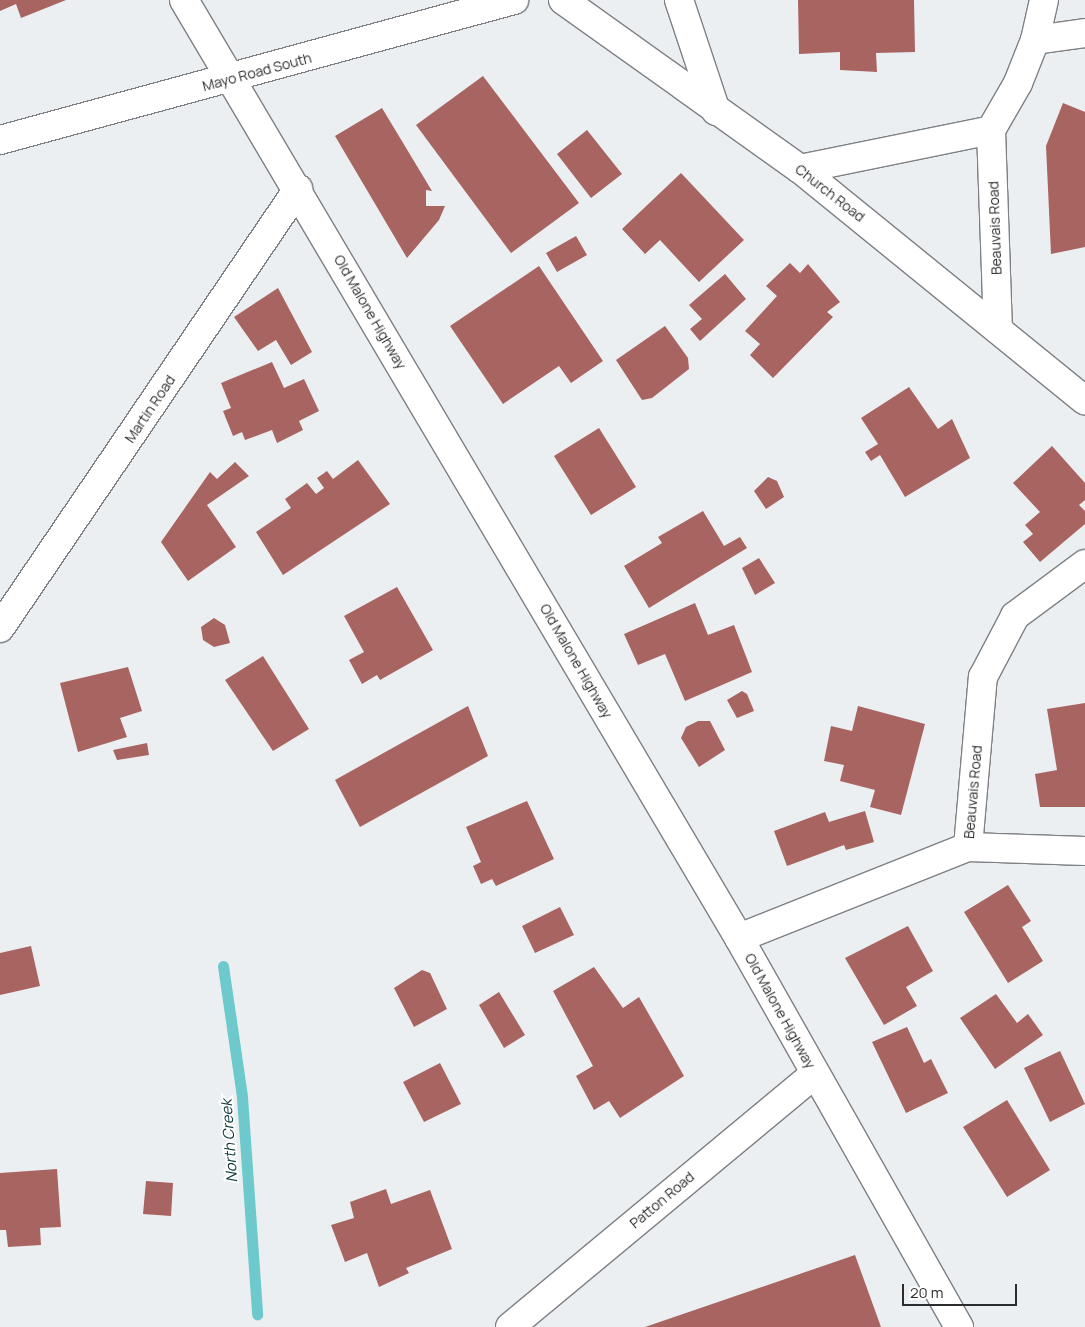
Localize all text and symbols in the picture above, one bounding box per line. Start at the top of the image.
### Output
street label: Mayo Road South [201,49,313,95]
street label: Church Road [792,161,868,225]
street label: Beauvais Road [985,181,1005,275]
street label: Old Malone Highway [330,252,410,372]
street label: Martin Road [121,372,179,446]
street label: Old Malone Highway [536,601,616,721]
street label: Beauvais Road [961,745,985,839]
street label: Old Malone Highway [741,950,819,1072]
water label: North Creek [217,1099,241,1183]
street label: Patton Road [626,1168,698,1232]
scale bar [905,1274,1020,1306]
text: 20 m [910,1282,943,1303]

